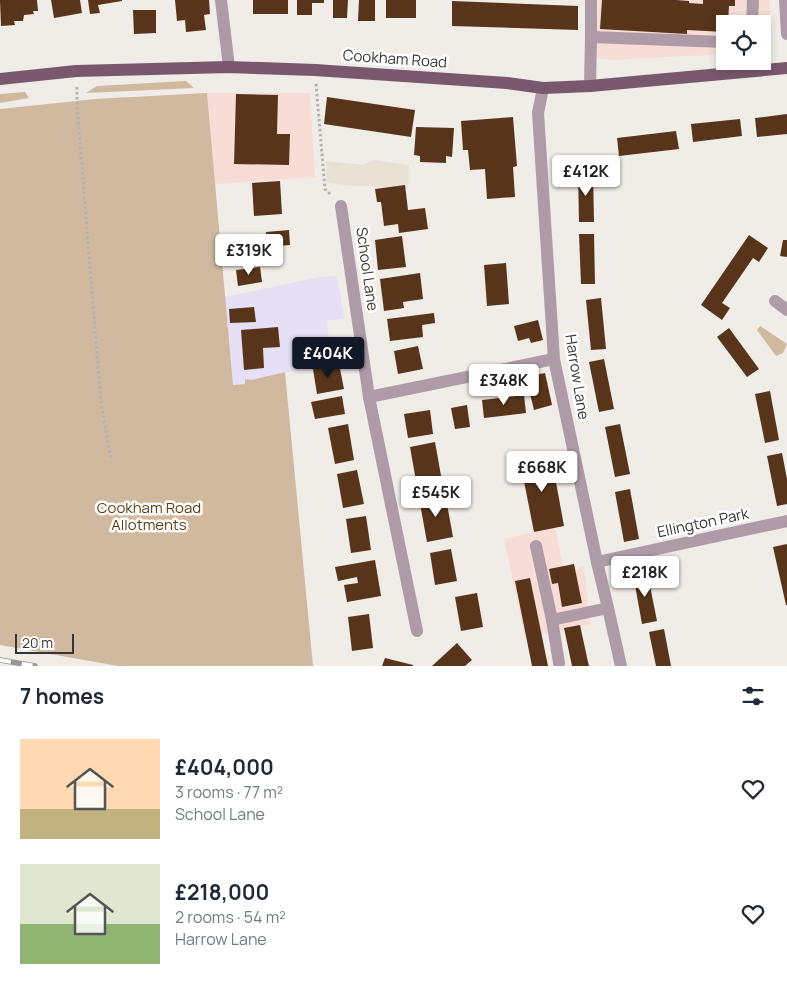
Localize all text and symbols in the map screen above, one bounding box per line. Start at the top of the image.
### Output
map controls [716,15,771,70]
button: locate [716,15,771,70]
street label: Cookham Road [342,44,448,73]
pin: £412K [551,154,621,197]
text: £412K [563,160,609,182]
street label: School Lane [351,226,384,312]
pin: £319K [214,234,284,276]
text: £319K [226,239,272,261]
street label: Harrow Lane [560,333,595,421]
pin: £404K [293,336,363,379]
text: £404K [303,342,353,364]
pin: £348K [469,364,539,406]
text: £348K [480,369,528,391]
pin: £668K [507,450,577,493]
text: £668K [517,456,567,478]
pin: £545K [401,476,471,518]
text: £545K [412,481,460,503]
park label: Cookham Road Allotments [97,497,201,535]
street label: Ellington Park [655,502,751,542]
pin: £218K [610,556,680,598]
text: £218K [622,561,668,583]
scale bar [15,631,74,654]
text: 20 m [22,633,53,652]
text: 7 homes [20,682,104,710]
icon: filters [739,682,767,710]
text: £404,000 [175,753,274,781]
icon: home [60,759,120,819]
icon: heart [739,775,767,803]
text: 3 rooms · 77 m² [175,781,283,803]
text: School Lane [175,803,265,825]
text: £218,000 [175,878,269,906]
icon: home [60,884,120,944]
icon: heart [739,900,767,928]
text: 2 rooms · 54 m² [175,906,286,928]
text: Harrow Lane [175,928,267,950]

